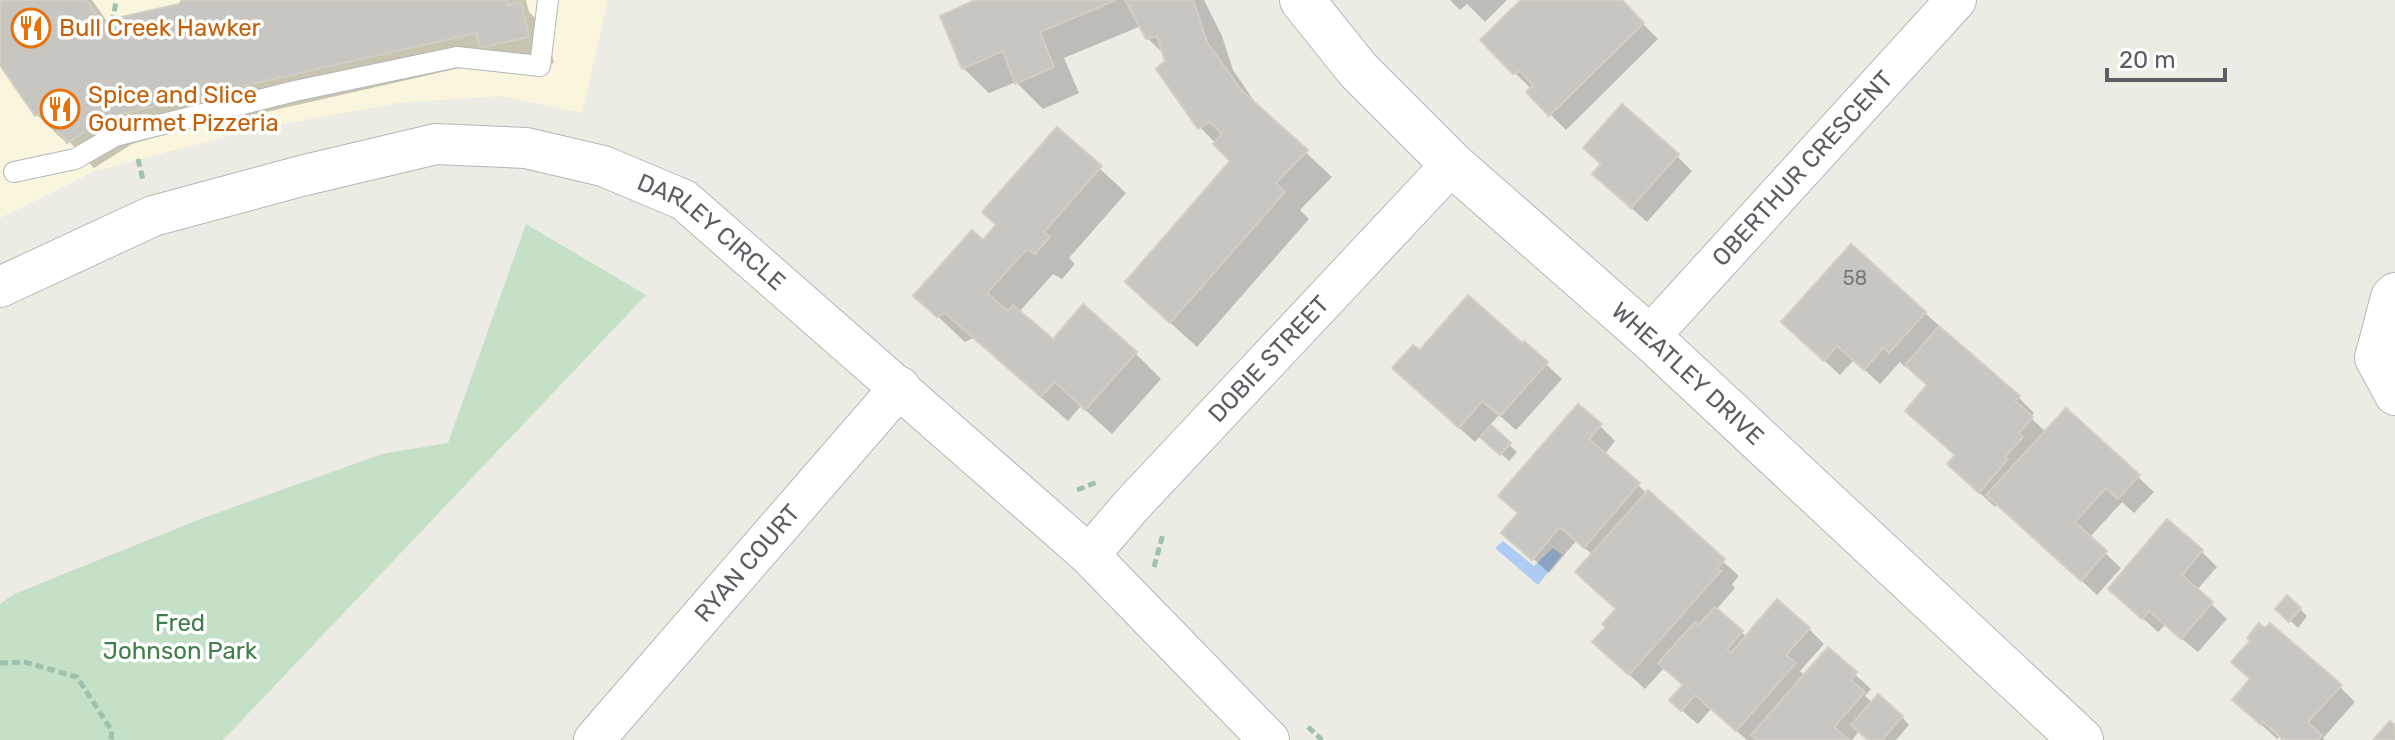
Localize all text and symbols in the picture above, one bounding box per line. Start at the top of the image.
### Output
restaurant icon: Bull Creek Hawker [10,7,52,49]
place label: Bull Creek Hawker [59,14,261,42]
scale bar [2107,32,2225,82]
text: 20 m [2119,46,2176,74]
street label: OBERTHUR CRESCENT [1707,65,1899,272]
place label: Spice and Slice Gourmet Pizzeria [88,81,279,137]
restaurant icon: Spice and Slice Gourmet Pizzeria [39,88,81,130]
street label: DARLEY CIRCLE [633,168,791,296]
house number: 58 [1843,266,1867,290]
street label: DOBIE STREET [1203,290,1335,428]
street label: WHEATLEY DRIVE [1606,297,1770,451]
street label: RYAN COURT [689,499,806,628]
park label: Fred Johnson Park [103,609,258,665]

